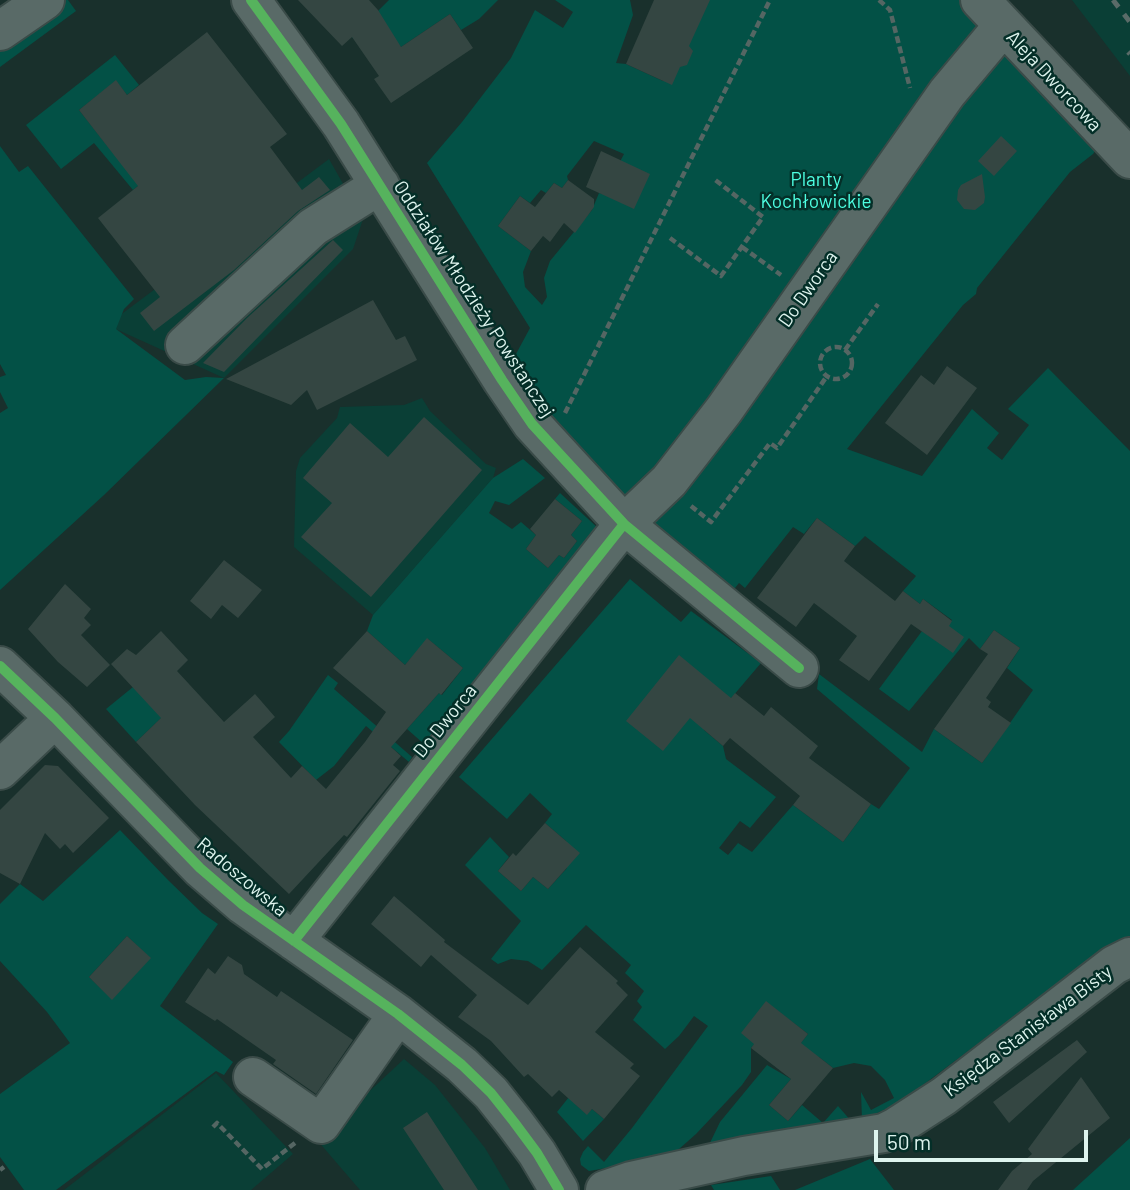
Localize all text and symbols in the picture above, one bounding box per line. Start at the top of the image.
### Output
street label: Aleja Dworcowa [1002,26,1106,136]
park label: Planty Kochłowickie [760,169,872,213]
street label: Oddziałów Młodzieży Powstańczej [389,176,559,422]
street label: Do Dworca [774,247,842,331]
street label: Do Dworca [409,680,481,762]
street label: Radoszowska [192,833,292,921]
street label: Księdza Stanisława Bisty [939,960,1117,1102]
scale bar [878,1116,1092,1160]
text: 50 m [887,1129,931,1154]

